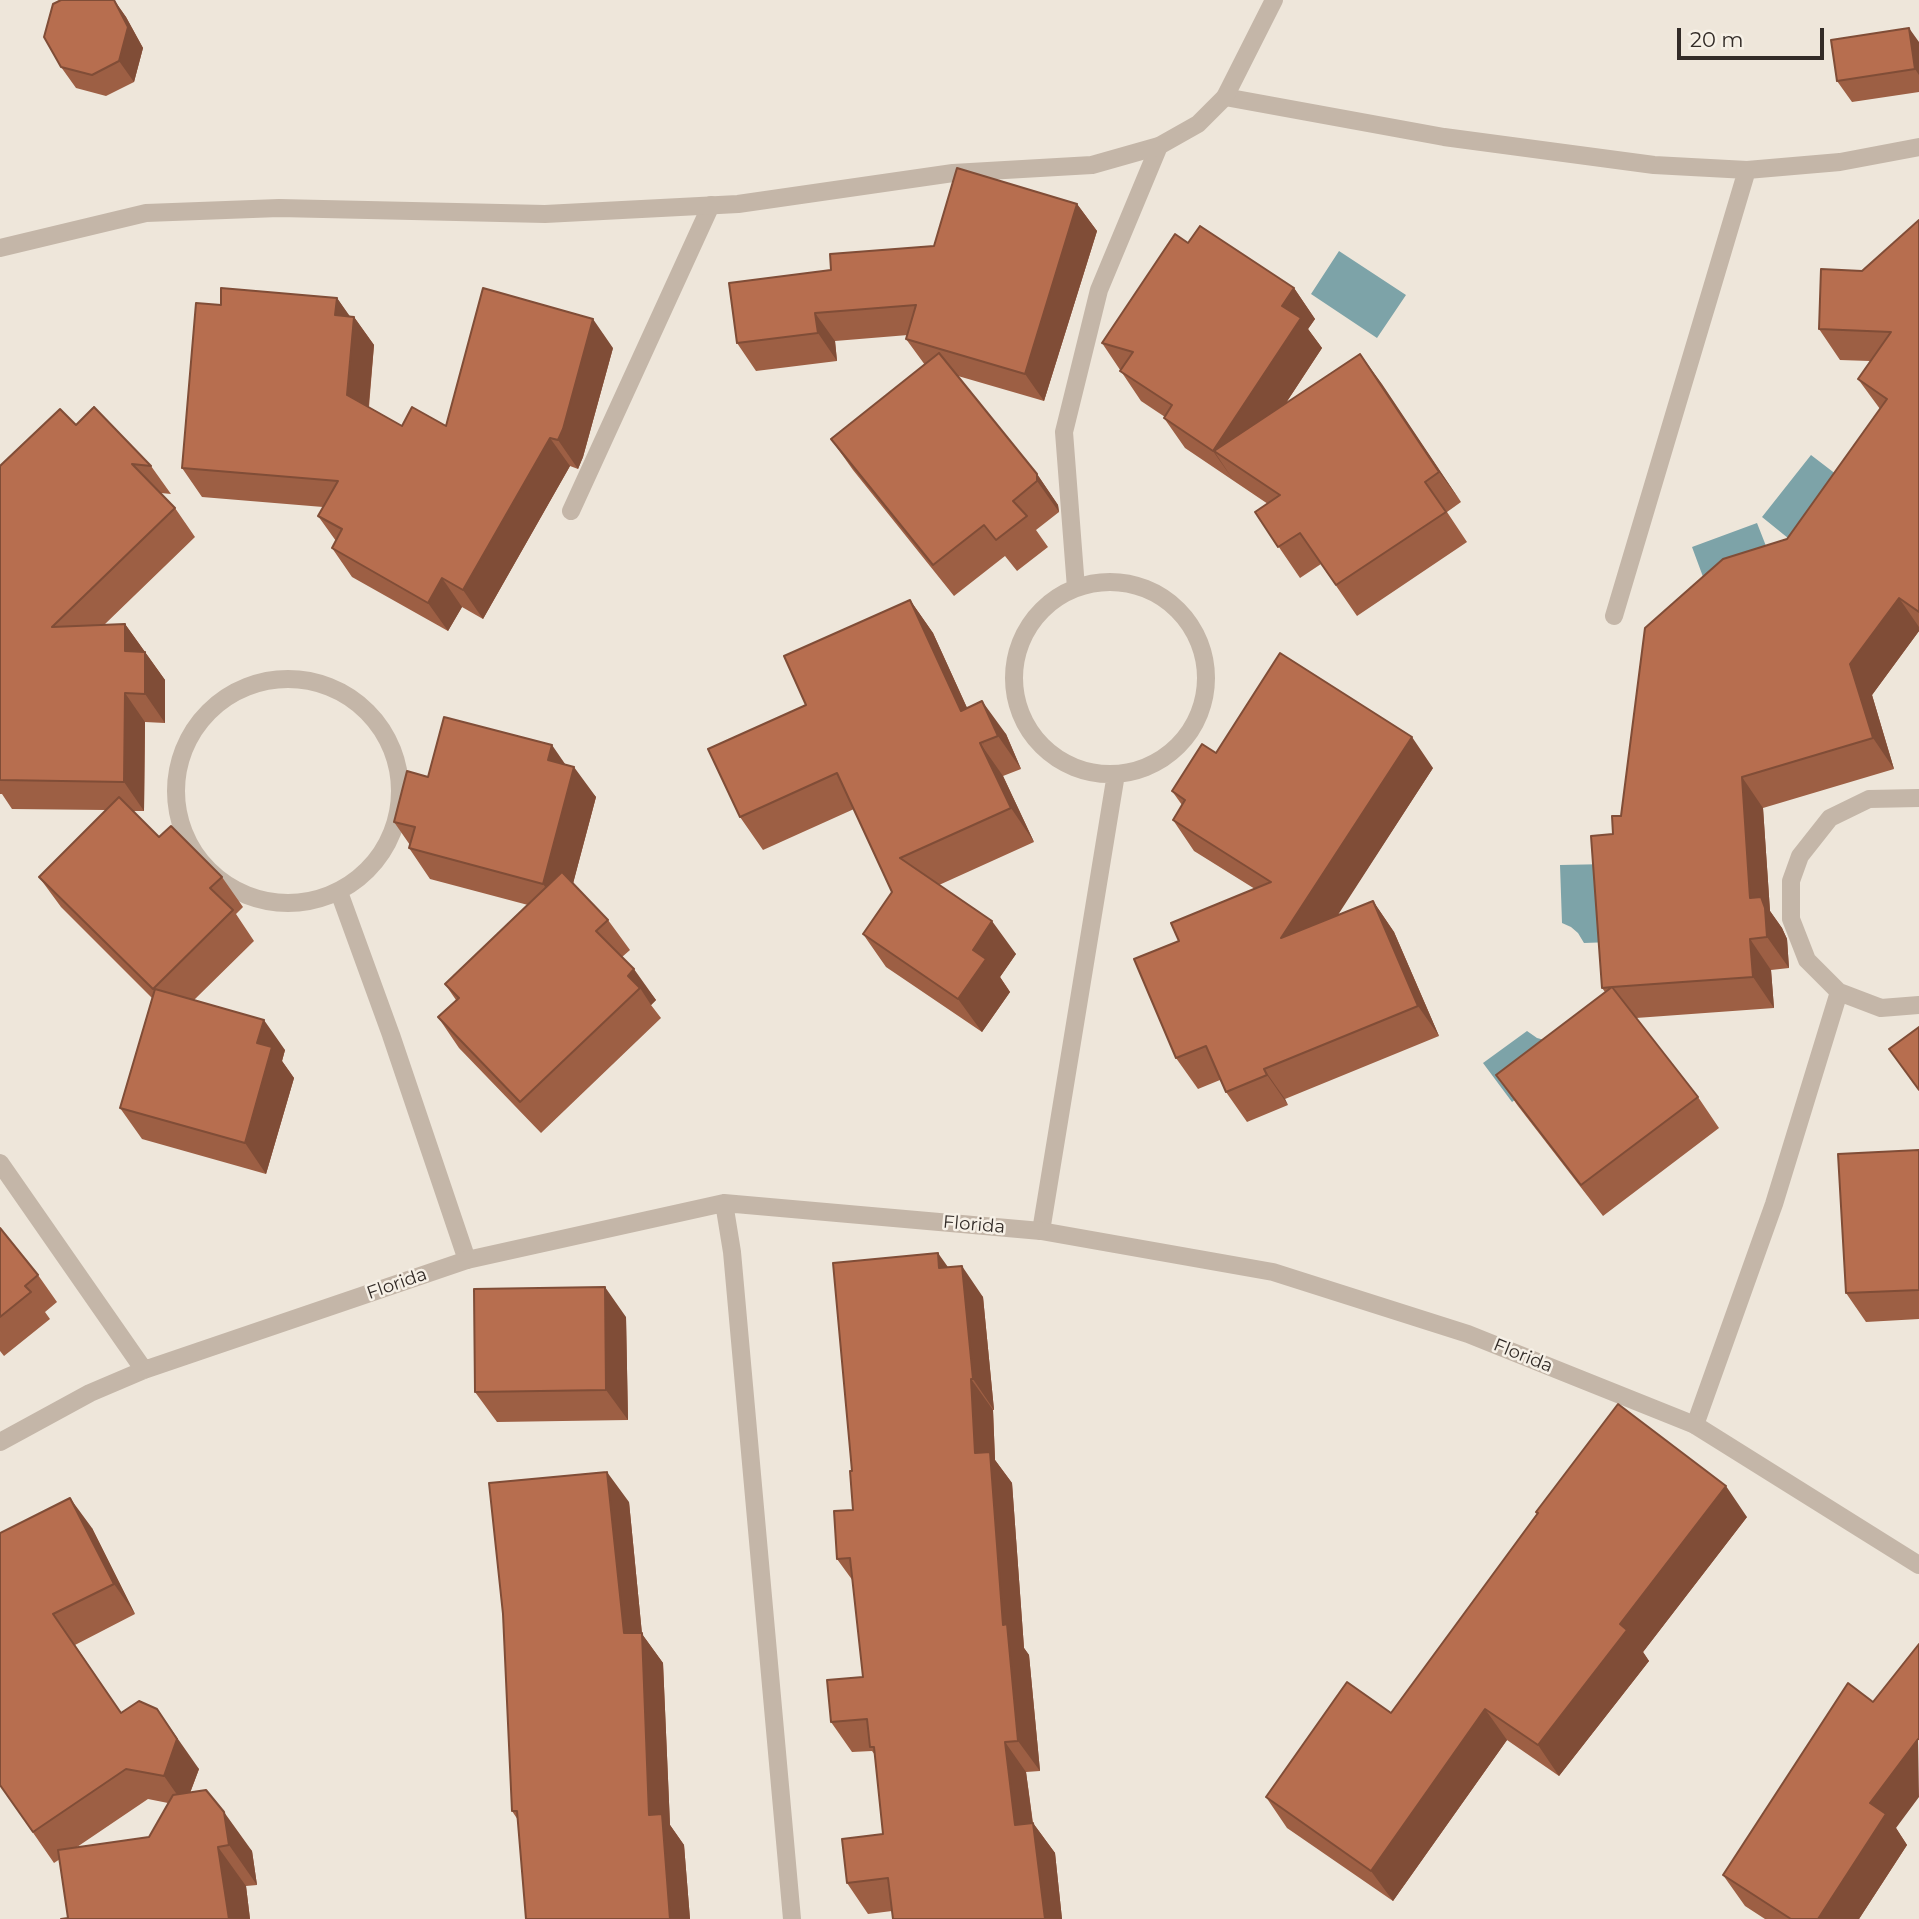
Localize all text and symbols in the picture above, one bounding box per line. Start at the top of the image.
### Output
scale bar [1681,14,1828,58]
text: 20 m [1690,27,1744,52]
street label: Florida [942,1212,1006,1238]
street label: Florida [364,1264,430,1304]
street label: Florida [1490,1334,1556,1378]

